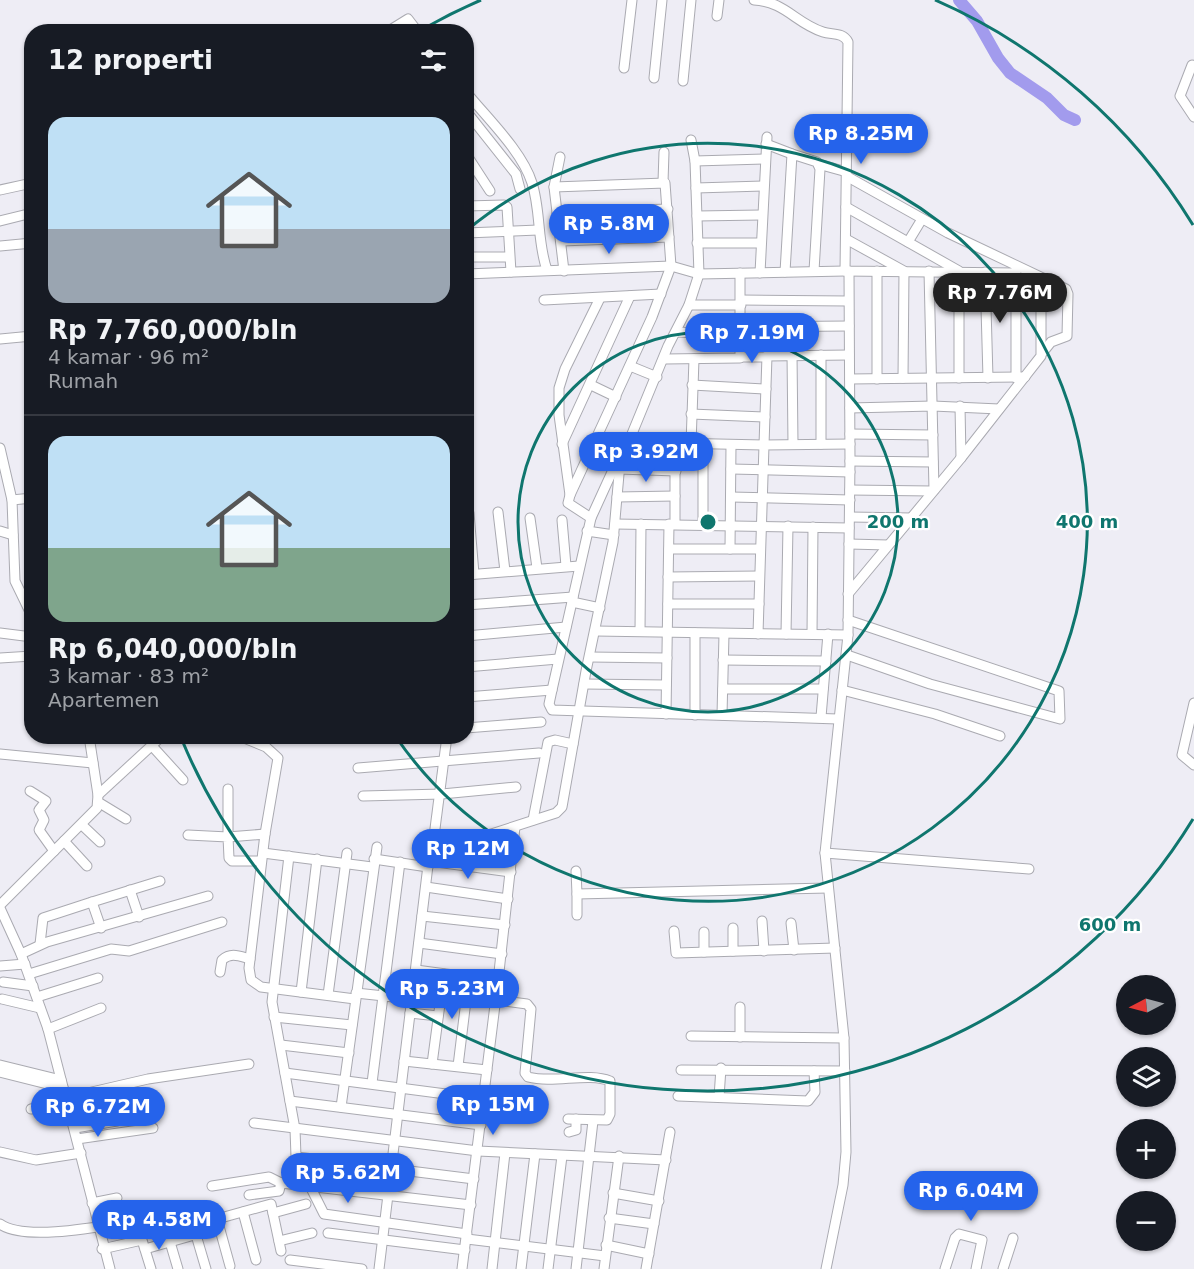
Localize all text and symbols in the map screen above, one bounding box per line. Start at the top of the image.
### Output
icon: filters [417,44,450,77]
text: 12 properti [48,45,213,75]
pin: Rp 8.25M [799,114,923,165]
text: Rp 8.25M [808,121,914,145]
icon: home [195,156,303,264]
pin: Rp 5.8M [554,204,664,255]
text: Rp 5.8M [563,211,655,235]
pin: Rp 7.76M [938,273,1062,324]
text: Rp 7.76M [947,280,1053,304]
pin: Rp 7.19M [690,313,814,364]
text: Rp 7,760,000/bln [48,315,298,345]
text: Rp 7.19M [699,320,805,344]
text: 4 kamar · 96 m² [48,345,209,369]
text: Rumah [48,369,118,393]
pin: Rp 3.92M [584,432,708,483]
text: Rp 3.92M [593,439,699,463]
icon: home [195,475,303,583]
text: 200 m [867,511,929,532]
text: 400 m [1056,511,1118,532]
centre of rings [698,512,718,532]
text: Rp 6,040,000/bln [48,634,298,664]
text: 3 kamar · 83 m² [48,664,209,688]
text: Apartemen [48,688,159,712]
pin: Rp 12M [419,829,517,880]
text: Rp 12M [426,836,510,860]
text: 600 m [1079,914,1141,935]
pin: Rp 5.23M [390,969,514,1020]
north arrow [1116,975,1176,1035]
map controls [1116,975,1176,1251]
text: Rp 5.23M [399,976,505,1000]
button: layers [1116,1047,1176,1107]
pin: Rp 15M [444,1085,542,1136]
pin: Rp 6.72M [36,1087,160,1138]
text: Rp 15M [451,1092,535,1116]
text: Rp 6.72M [45,1094,151,1118]
button: + [1116,1119,1176,1179]
pin: Rp 5.62M [286,1153,410,1204]
text: Rp 5.62M [295,1160,401,1184]
pin: Rp 6.04M [909,1171,1033,1222]
text: Rp 6.04M [918,1178,1024,1202]
button: − [1116,1191,1176,1251]
pin: Rp 4.58M [97,1200,221,1251]
text: Rp 4.58M [106,1207,212,1231]

